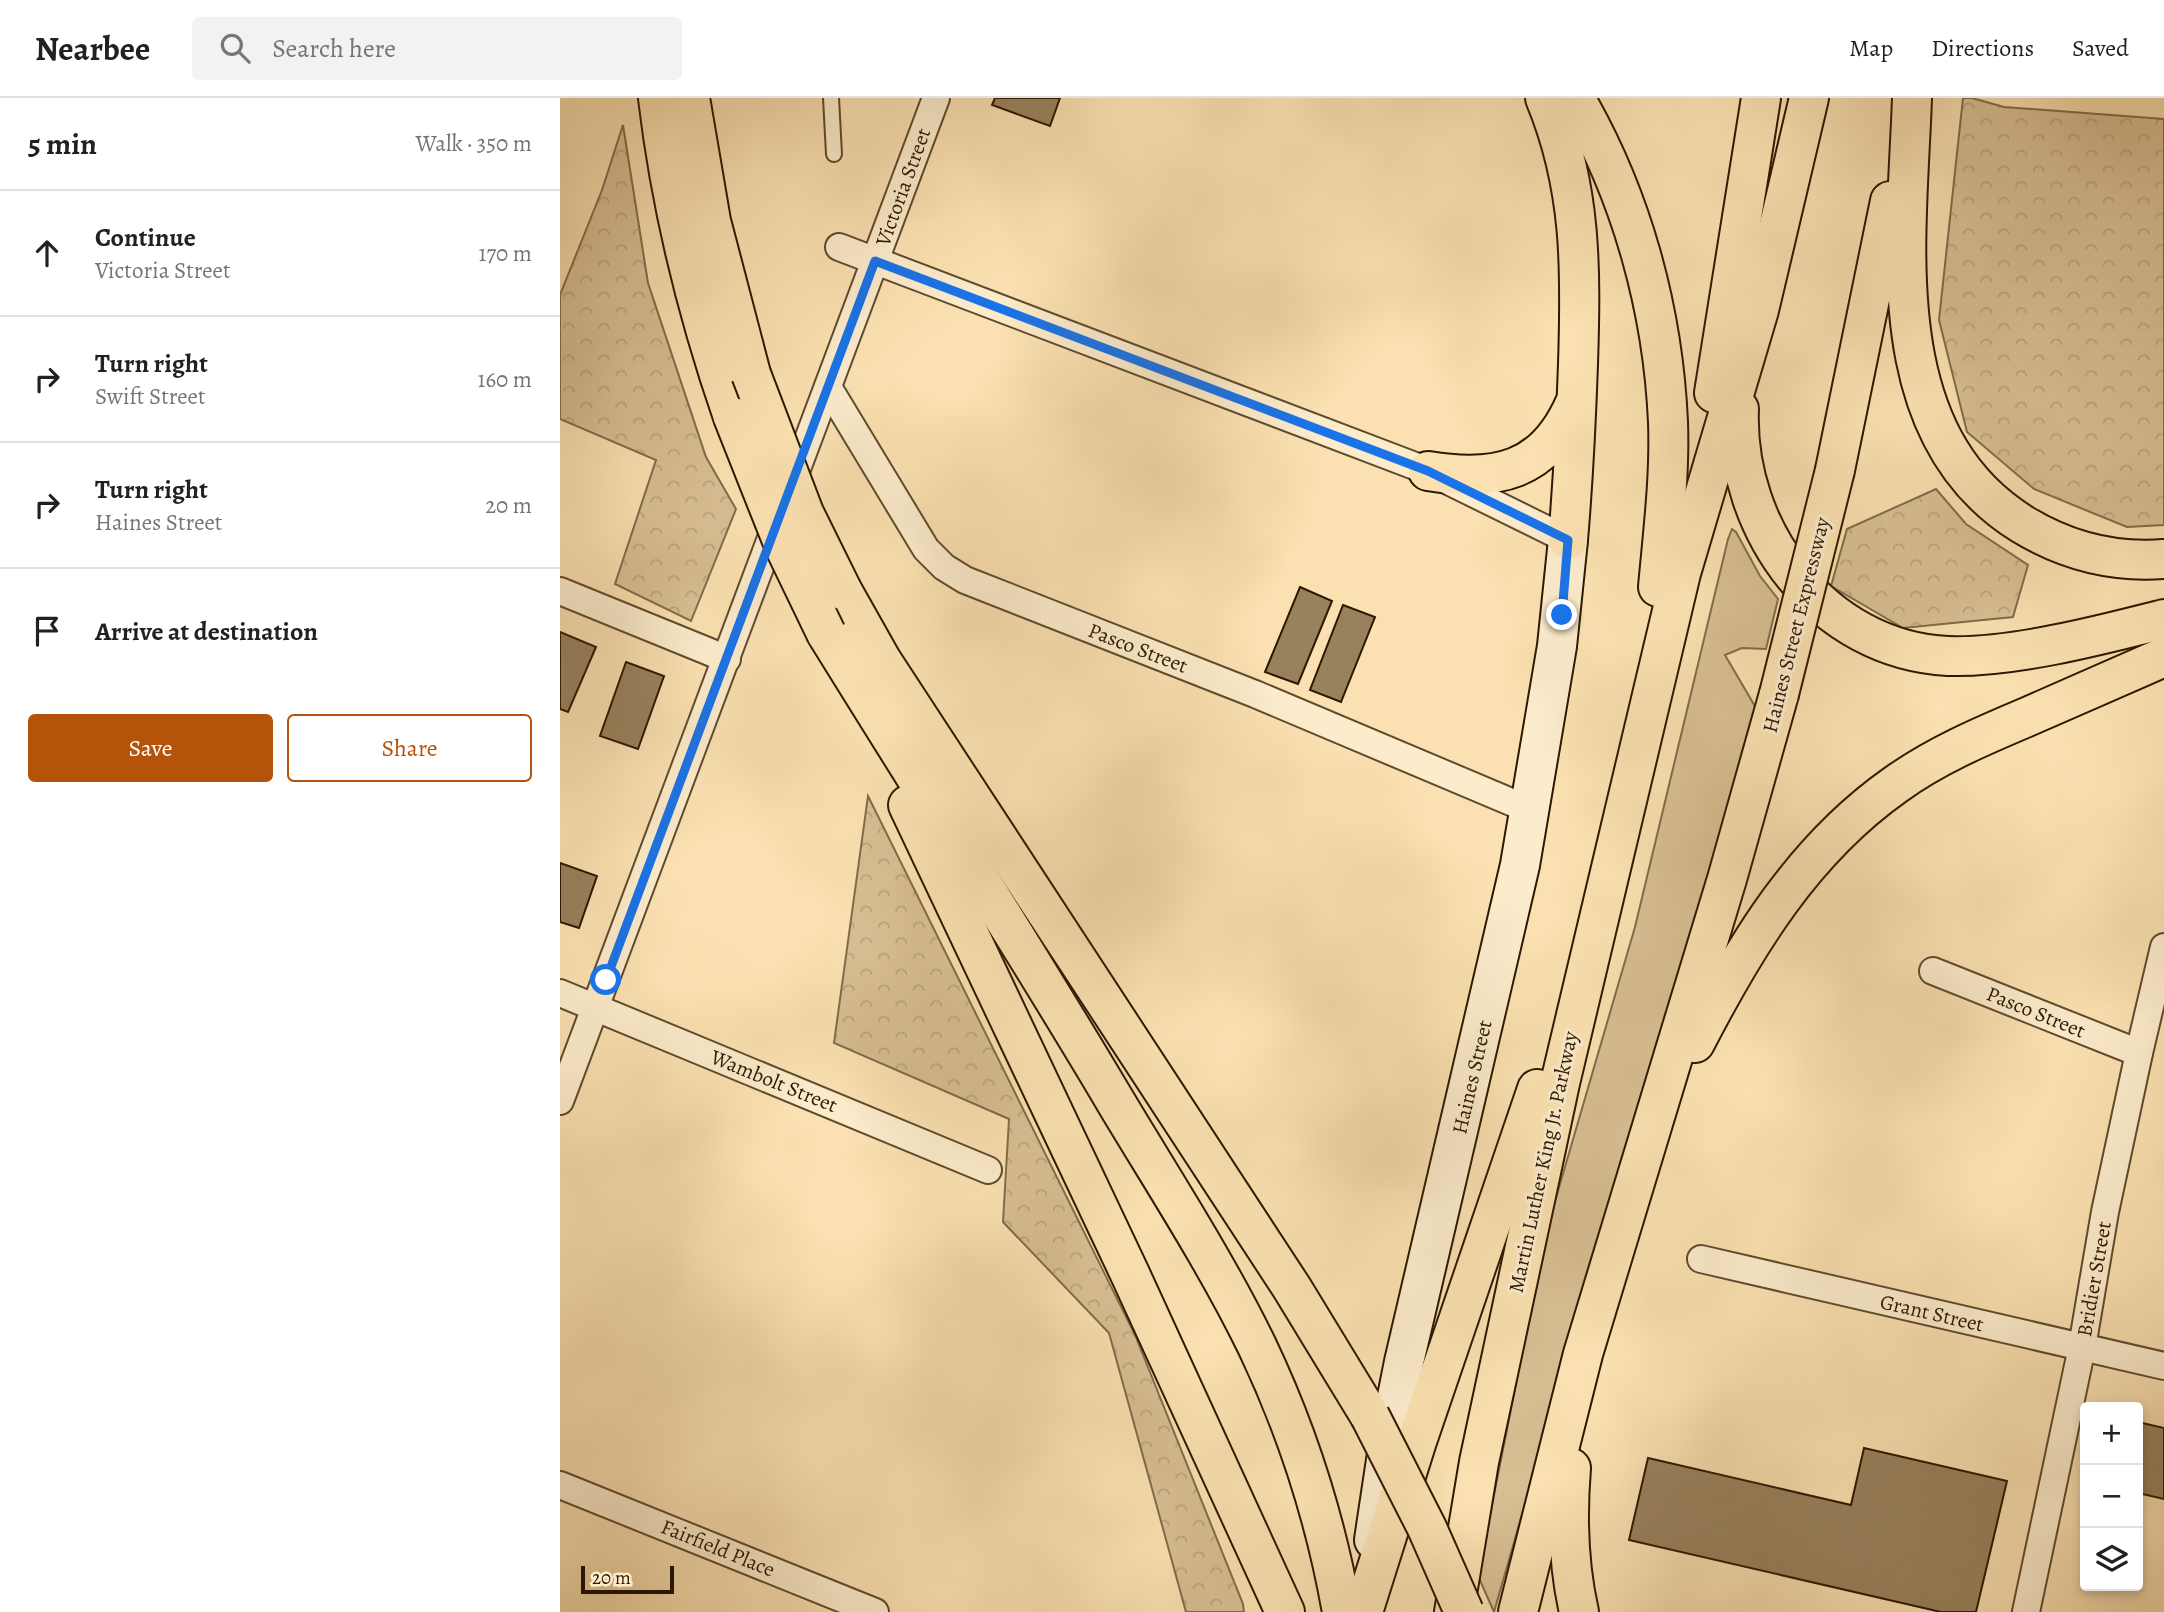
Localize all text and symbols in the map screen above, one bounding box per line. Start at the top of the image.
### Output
search box [192,17,682,80]
text: Nearbee [35,26,150,71]
icon: search [216,29,254,67]
text: Search here [272,31,396,66]
text: Map [1849,32,1893,64]
text: Directions [1931,32,2034,64]
text: Saved [2072,32,2129,64]
text: 5 min [28,124,97,164]
street label: Victoria Street [868,124,937,251]
text: Walk · 350 m [416,128,532,159]
text: Continue [95,220,196,255]
icon: ahead [28,234,66,272]
text: 170 m [479,238,532,269]
text: Victoria Street [95,255,231,286]
text: Turn right [95,346,208,381]
icon: right [28,360,66,398]
text: 160 m [478,364,532,395]
text: Swift Street [95,381,206,412]
text: Turn right [95,472,208,507]
icon: right [28,486,66,524]
text: 20 m [485,490,532,521]
text: Haines Street [95,507,222,538]
street label: Haines Street Expressway [1756,514,1836,736]
route end [1546,599,1577,630]
icon: arrive [28,612,66,650]
text: Arrive at destination [95,614,318,649]
street label: Pasco Street [1084,616,1192,680]
button: Save [28,714,273,782]
button: Share [287,714,532,782]
route start [590,964,621,995]
street label: Pasco Street [1982,979,2090,1045]
street label: Haines Street [1445,1017,1499,1137]
street label: Martin Luther King Jr. Parkway [1502,1028,1585,1295]
street label: Wambolt Street [706,1043,841,1119]
street label: Bridier Street [2070,1219,2118,1339]
street label: Grant Street [1877,1287,1987,1339]
map controls [2080,1402,2143,1591]
button: + [2080,1402,2143,1465]
button: − [2080,1465,2143,1528]
street label: Fairfield Place [657,1512,779,1584]
button: layers [2080,1528,2143,1591]
scale bar [581,1563,674,1595]
text: 20 m [592,1565,631,1591]

